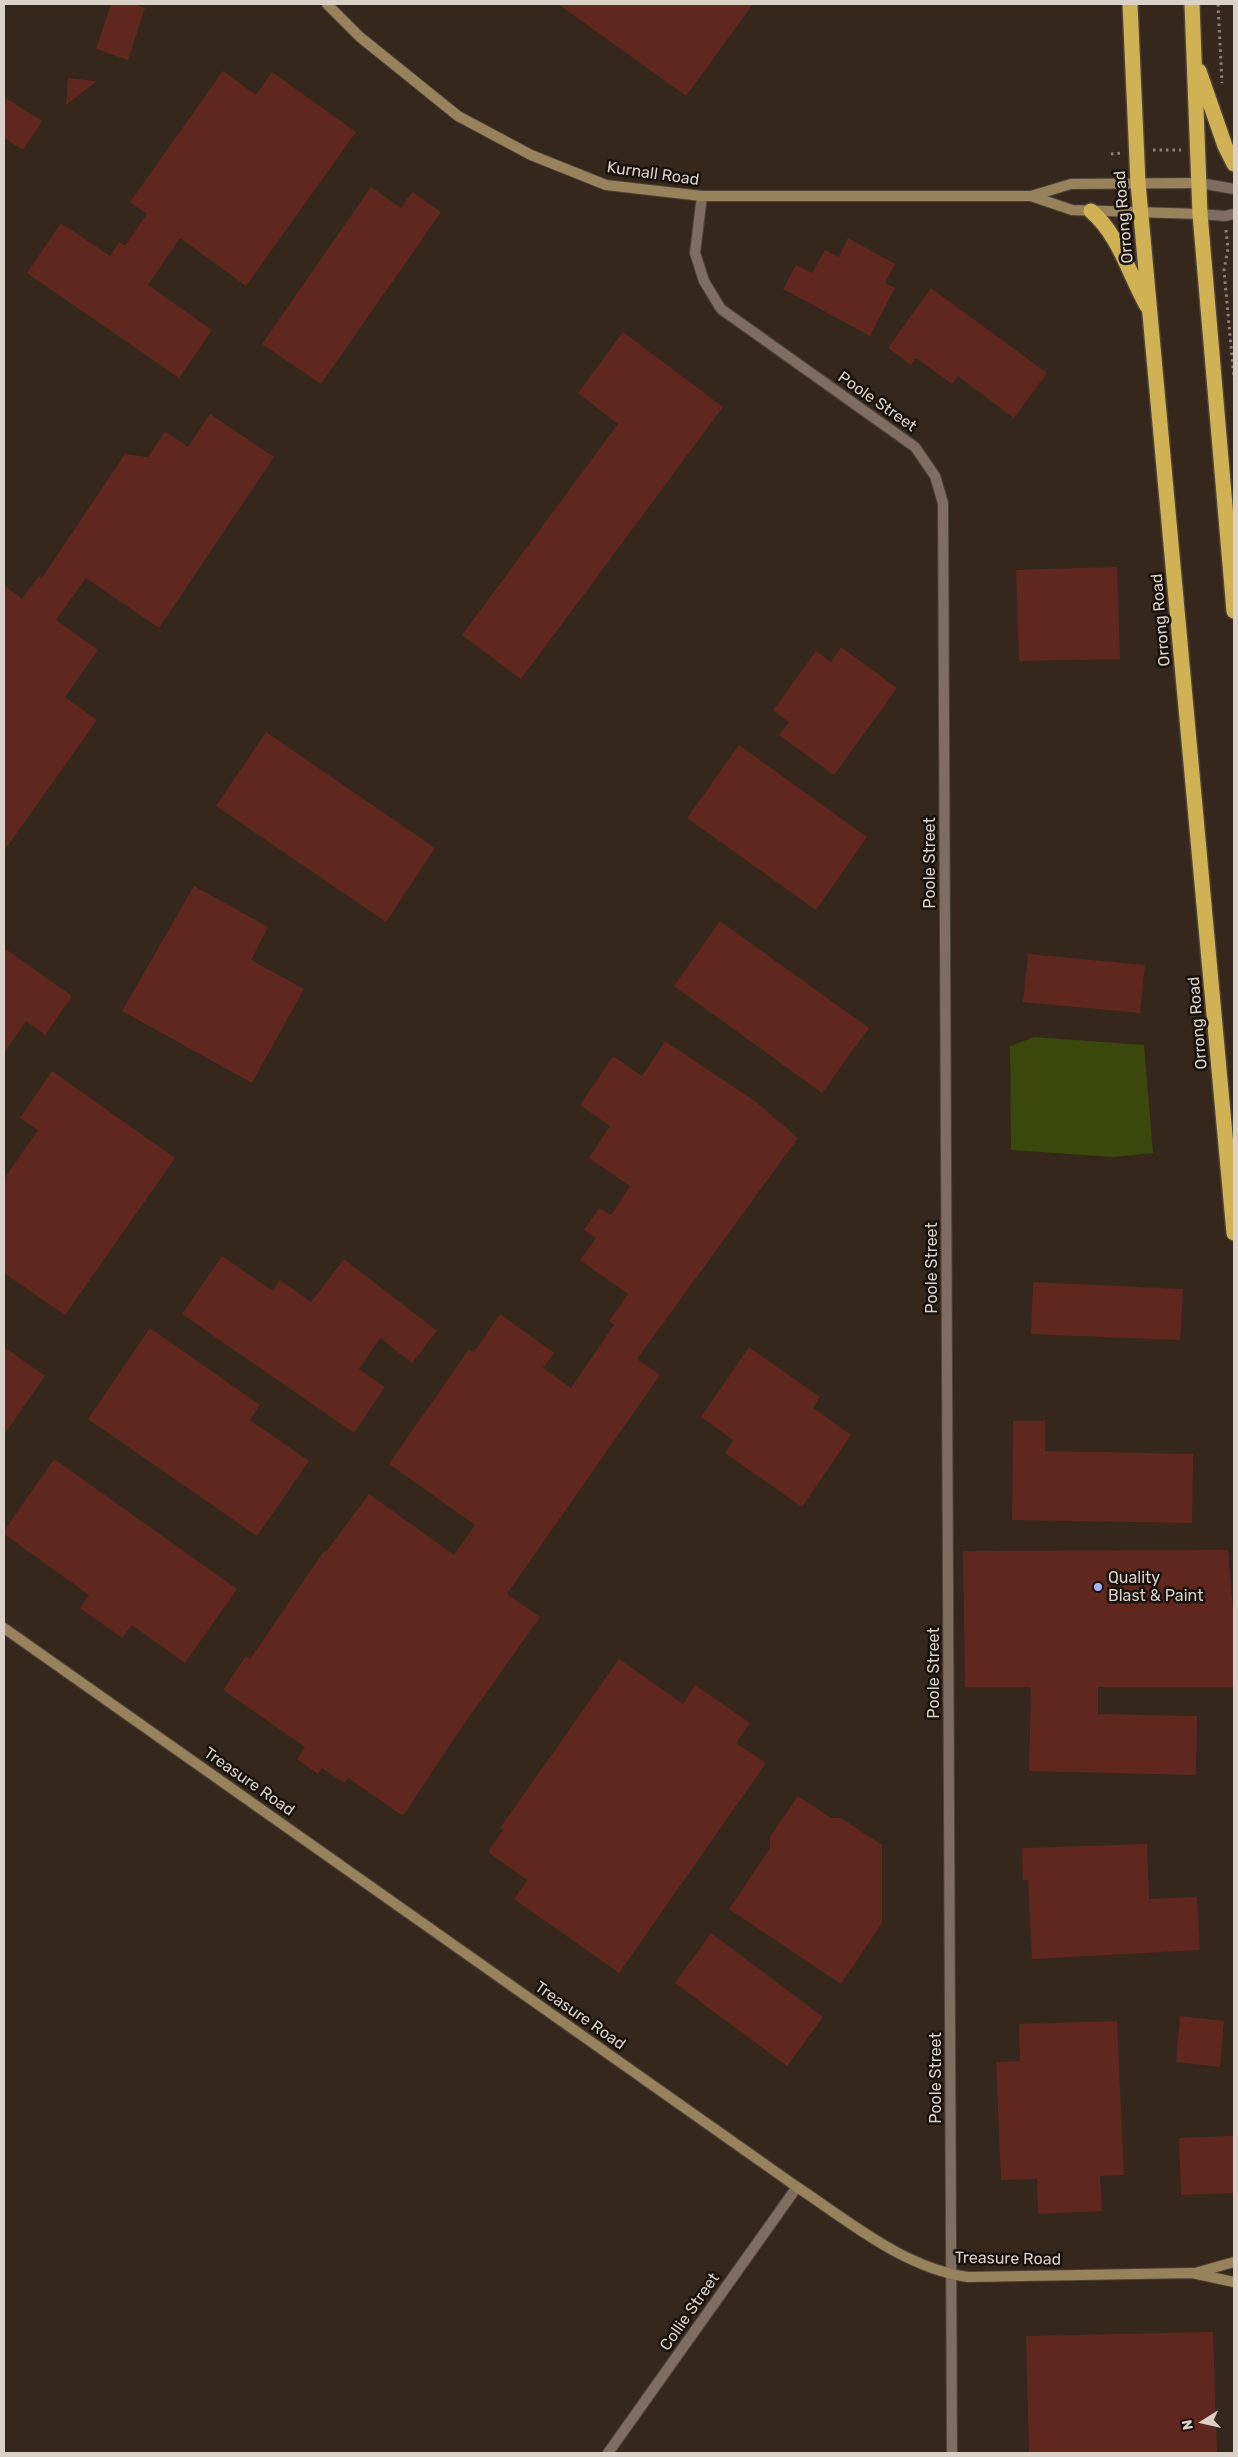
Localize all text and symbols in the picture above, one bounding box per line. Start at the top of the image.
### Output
street label: Kurnall Road [606,158,700,190]
street label: Orrong Road [1110,170,1138,264]
street label: Poole Street [834,368,920,436]
street label: Orrong Road [1147,573,1175,667]
street label: Poole Street [920,817,940,909]
street label: Orrong Road [1184,976,1212,1070]
street label: Poole Street [922,1222,942,1314]
place label: Quality Blast & Paint [1108,1568,1203,1606]
marker: Quality Blast & Paint [1092,1581,1104,1593]
street label: Poole Street [924,1627,944,1719]
street label: Treasure Road [200,1744,298,1820]
street label: Treasure Road [531,1978,629,2054]
street label: Poole Street [926,2032,946,2124]
street label: Treasure Road [955,2248,1061,2270]
street label: Collie Street [656,2269,724,2355]
north arrow [1178,2397,1228,2447]
text: N [1178,2418,1197,2431]

